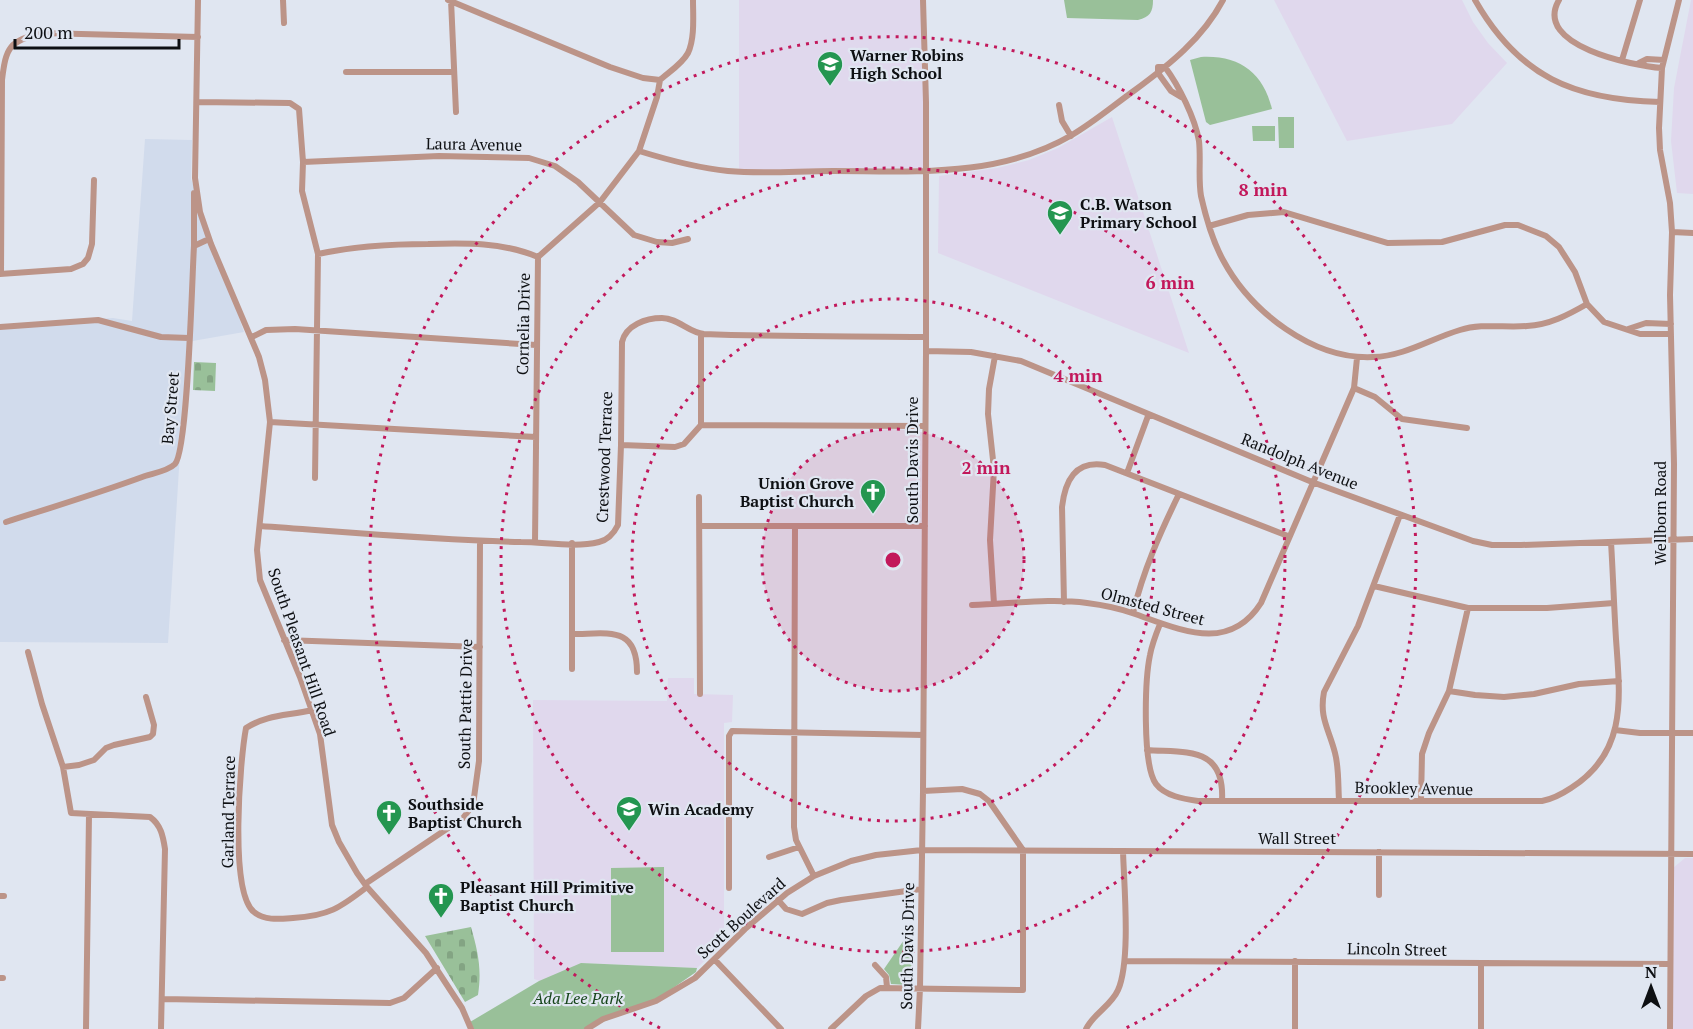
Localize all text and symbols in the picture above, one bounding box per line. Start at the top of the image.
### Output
scale bar [15,12,178,50]
text: 200 m [24,20,73,44]
place label: Warner Robins High School [850,44,964,84]
school or university icon: Warner Robins High School [815,49,845,87]
street label: Laura Avenue [426,132,522,156]
text: 8 min [1238,177,1288,201]
place label: C.B. Watson Primary School [1080,193,1197,233]
school or university icon: C.B. Watson Primary School [1045,198,1075,236]
text: 6 min [1145,270,1195,294]
street label: Cornelia Drive [511,273,535,375]
text: 4 min [1053,363,1103,387]
street label: Bay Street [156,371,184,445]
street label: Crestwood Terrace [591,391,617,523]
street label: South Davis Drive [901,396,923,524]
street label: Randolph Avenue [1238,427,1362,495]
text: 2 min [961,455,1011,479]
street label: Wellborn Road [1649,461,1671,565]
place label: Union Grove Baptist Church [740,472,855,512]
church icon: Union Grove Baptist Church [858,477,888,515]
centre of rings [883,550,903,570]
street label: South Pleasant Hill Road [263,565,341,739]
street label: Olmsted Street [1099,582,1207,630]
street label: South Pattie Drive [453,639,477,769]
street label: Garland Terrace [216,755,240,869]
street label: Brookley Avenue [1355,776,1473,800]
place label: Southside Baptist Church [408,793,523,833]
school or university icon: Win Academy [614,794,644,832]
church icon: Southside Baptist Church [374,798,404,836]
place label: Win Academy [648,798,754,820]
street label: Wall Street [1258,827,1336,849]
street label: Scott Boulevard [692,872,790,964]
place label: Pleasant Hill Primitive Baptist Church [460,876,634,916]
church icon: Pleasant Hill Primitive Baptist Church [426,881,456,919]
street label: South Davis Drive [895,882,919,1010]
street label: Lincoln Street [1347,937,1447,961]
north arrow [1621,957,1681,1017]
text: N [1645,961,1657,983]
park label: Ada Lee Park [532,987,623,1009]

